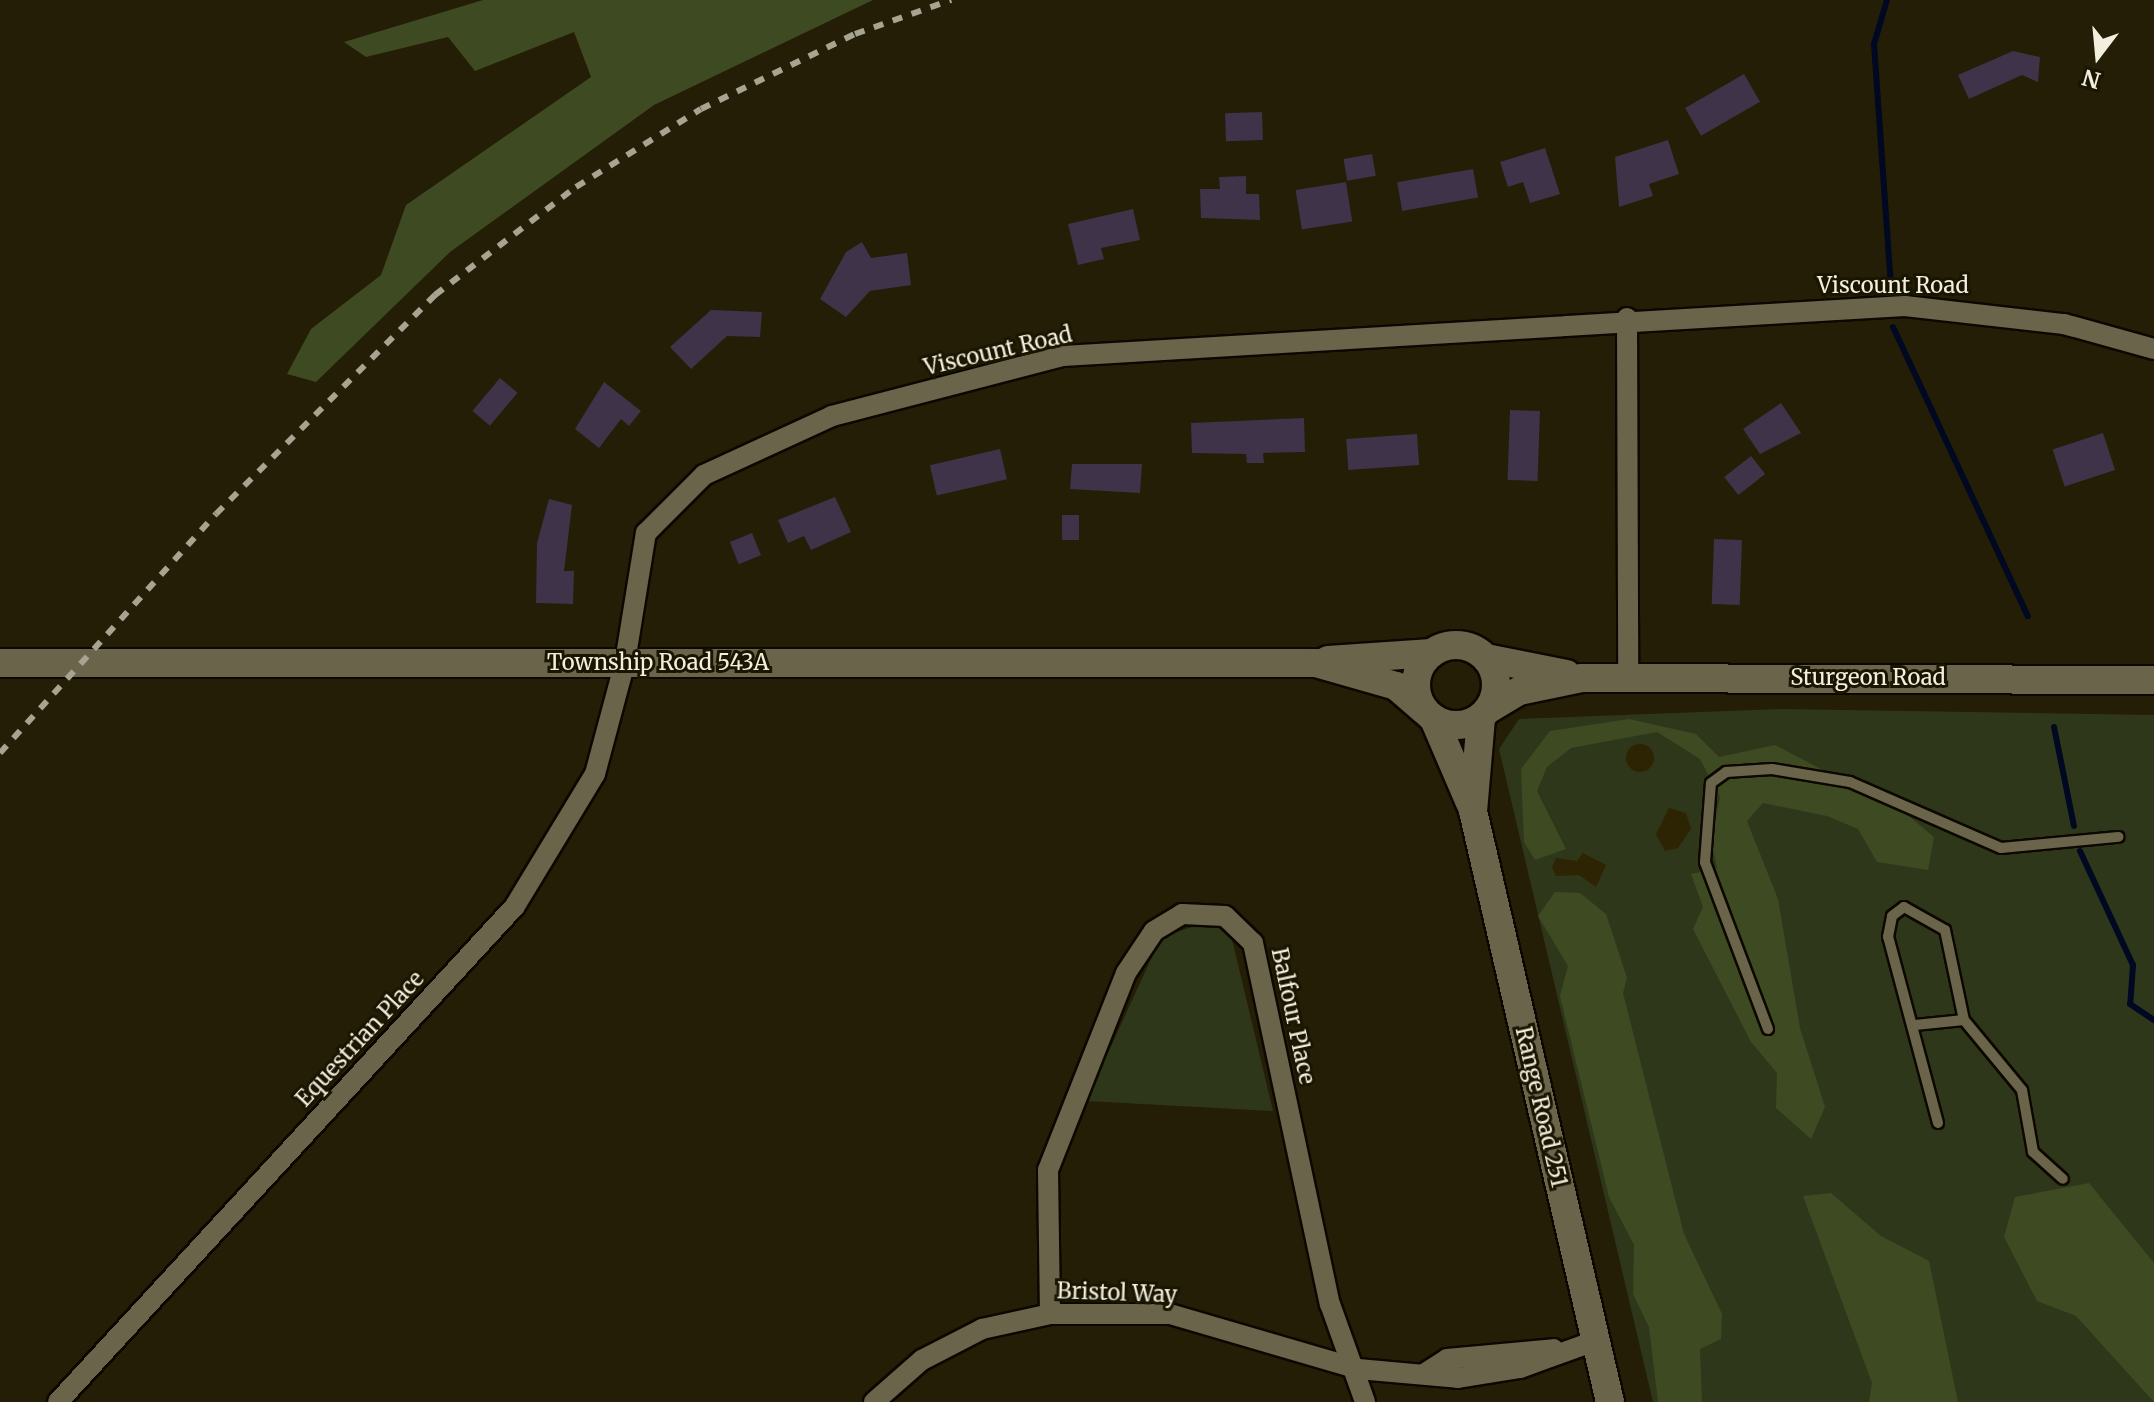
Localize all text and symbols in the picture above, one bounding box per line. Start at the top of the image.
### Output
north arrow [2058,16,2138,96]
text: N [2079,63,2104,95]
street label: Viscount Road [1817,273,1969,299]
street label: Viscount Road [921,321,1075,381]
street label: Township Road 543A [547,650,769,676]
street label: Sturgeon Road [1790,665,1946,691]
street label: Balfour Place [1266,945,1320,1087]
street label: Equestrian Place [290,966,430,1112]
street label: Range Road 251 [1510,1024,1572,1190]
street label: Bristol Way [1056,1278,1178,1308]

